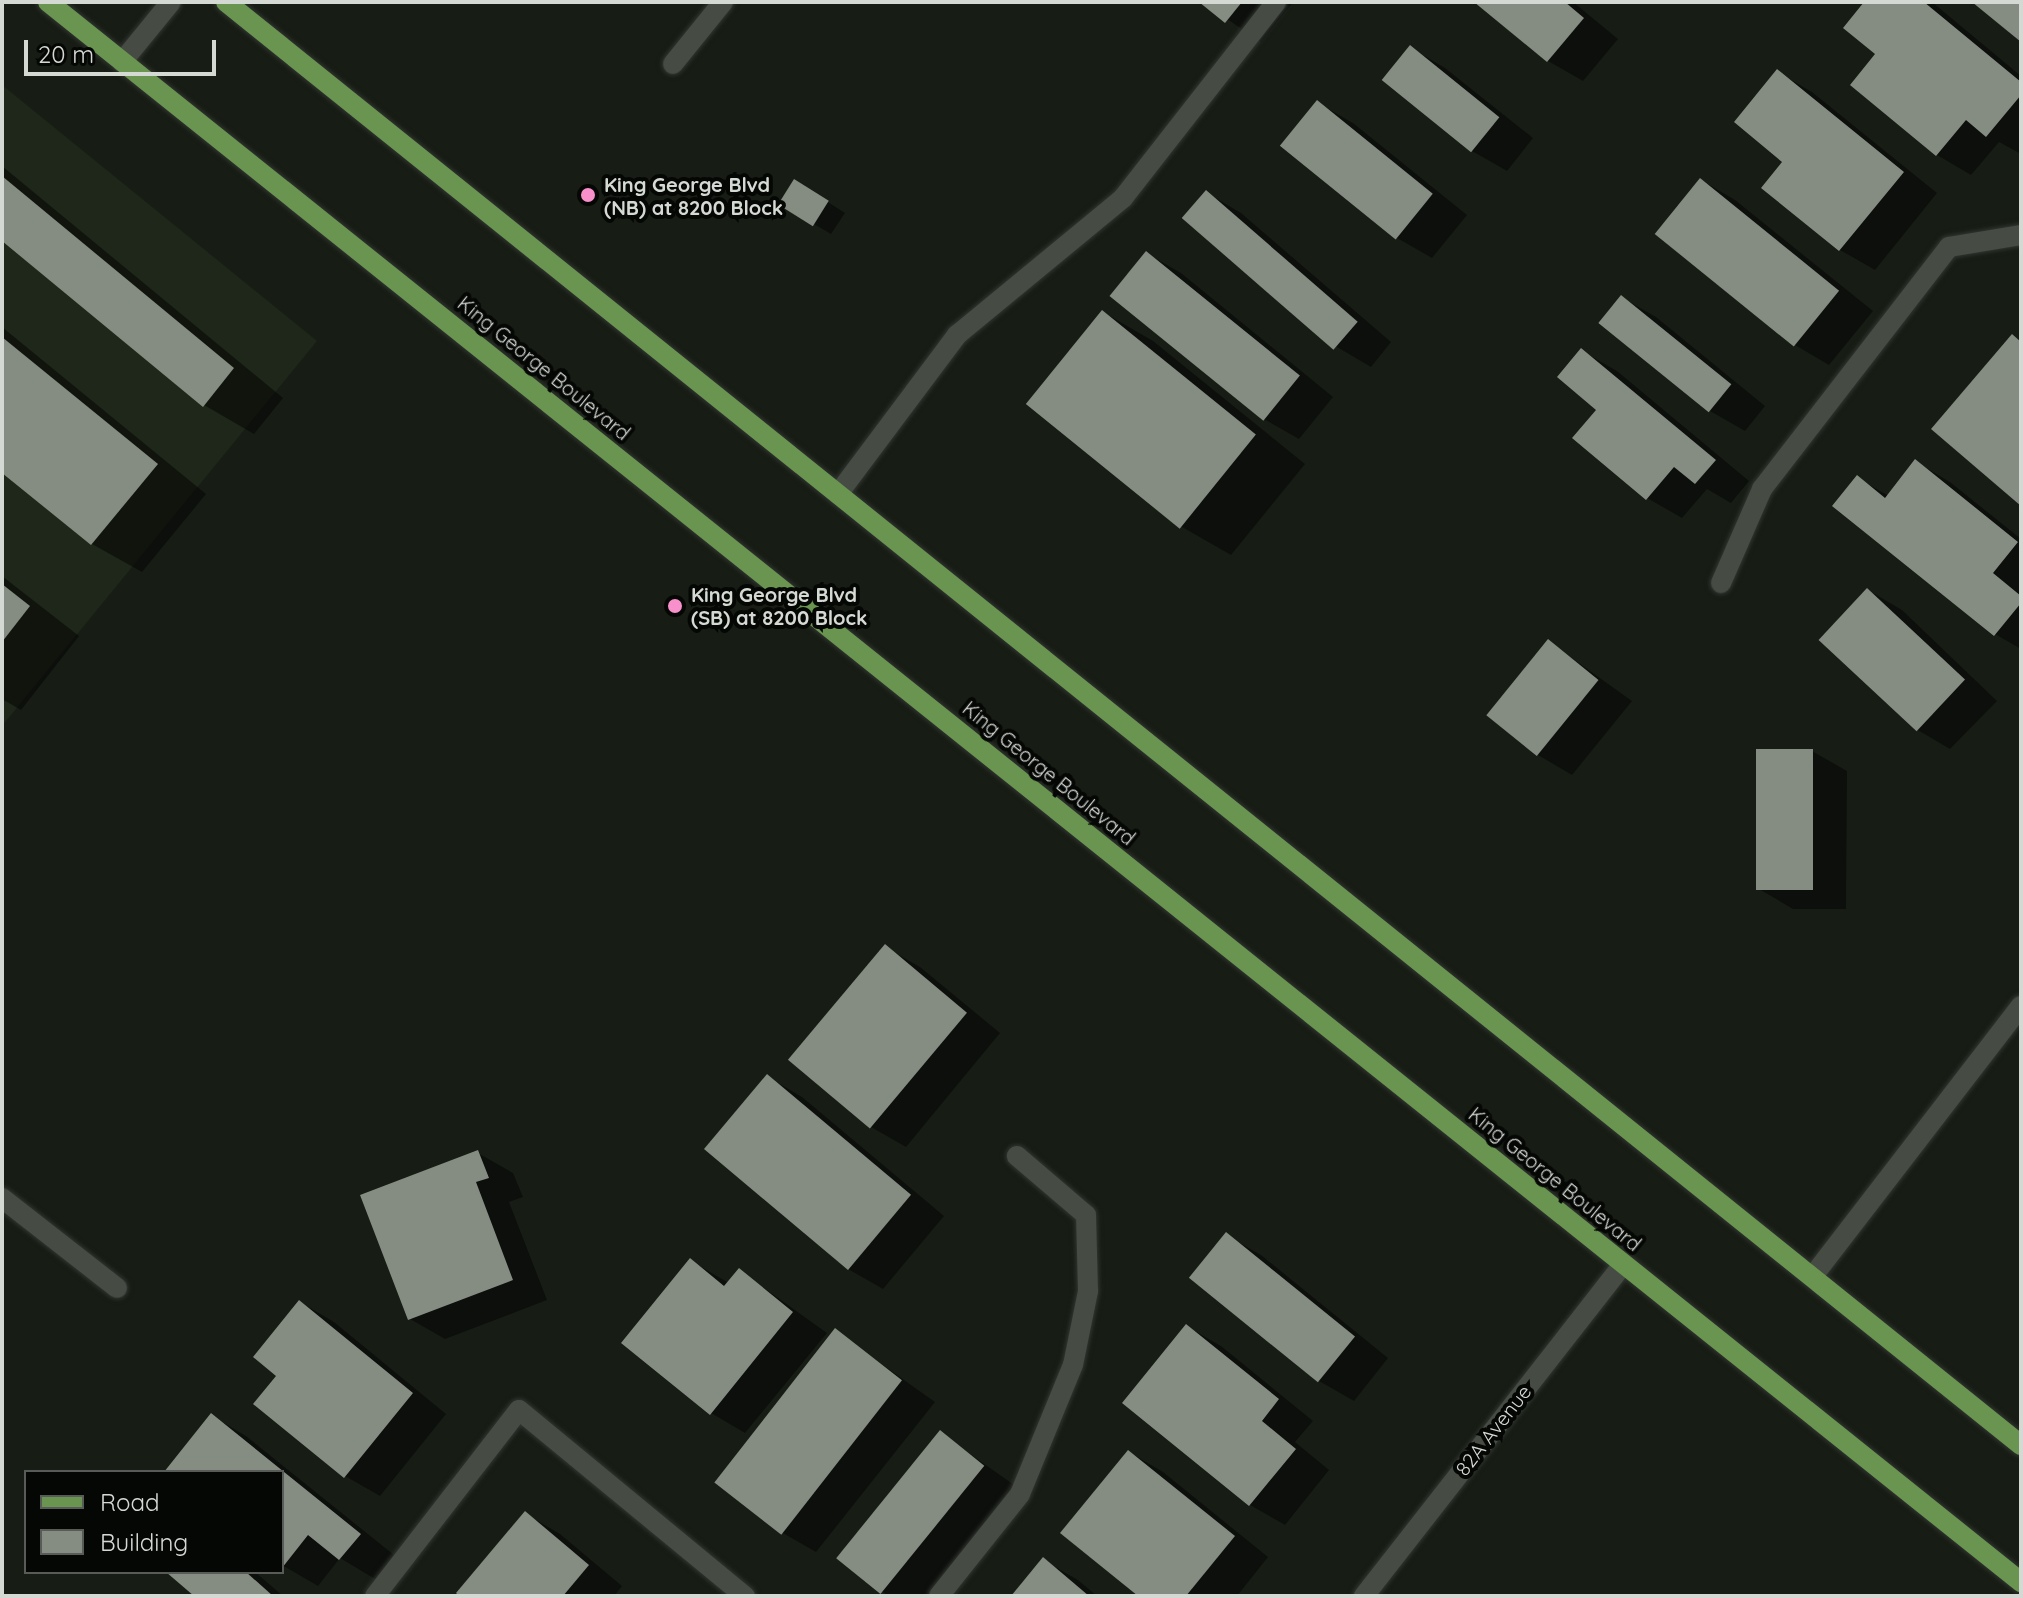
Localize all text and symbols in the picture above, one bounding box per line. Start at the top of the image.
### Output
scale bar [28,24,220,74]
text: 20 m [38,39,94,69]
place label: King George Blvd (NB) at 8200 Block [604,172,783,219]
marker: King George Blvd (NB) at 8200 Block [579,186,597,204]
street label: King George Boulevard [453,291,635,445]
place label: King George Blvd (SB) at 8200 Block [691,582,867,629]
marker: King George Blvd (SB) at 8200 Block [666,597,684,615]
street label: King George Boulevard [958,696,1140,850]
street label: King George Boulevard [1464,1102,1646,1256]
street label: 82A Avenue [1450,1380,1536,1480]
legend [24,1470,284,1574]
text: Road [100,1487,160,1517]
text: Building [100,1527,188,1557]

